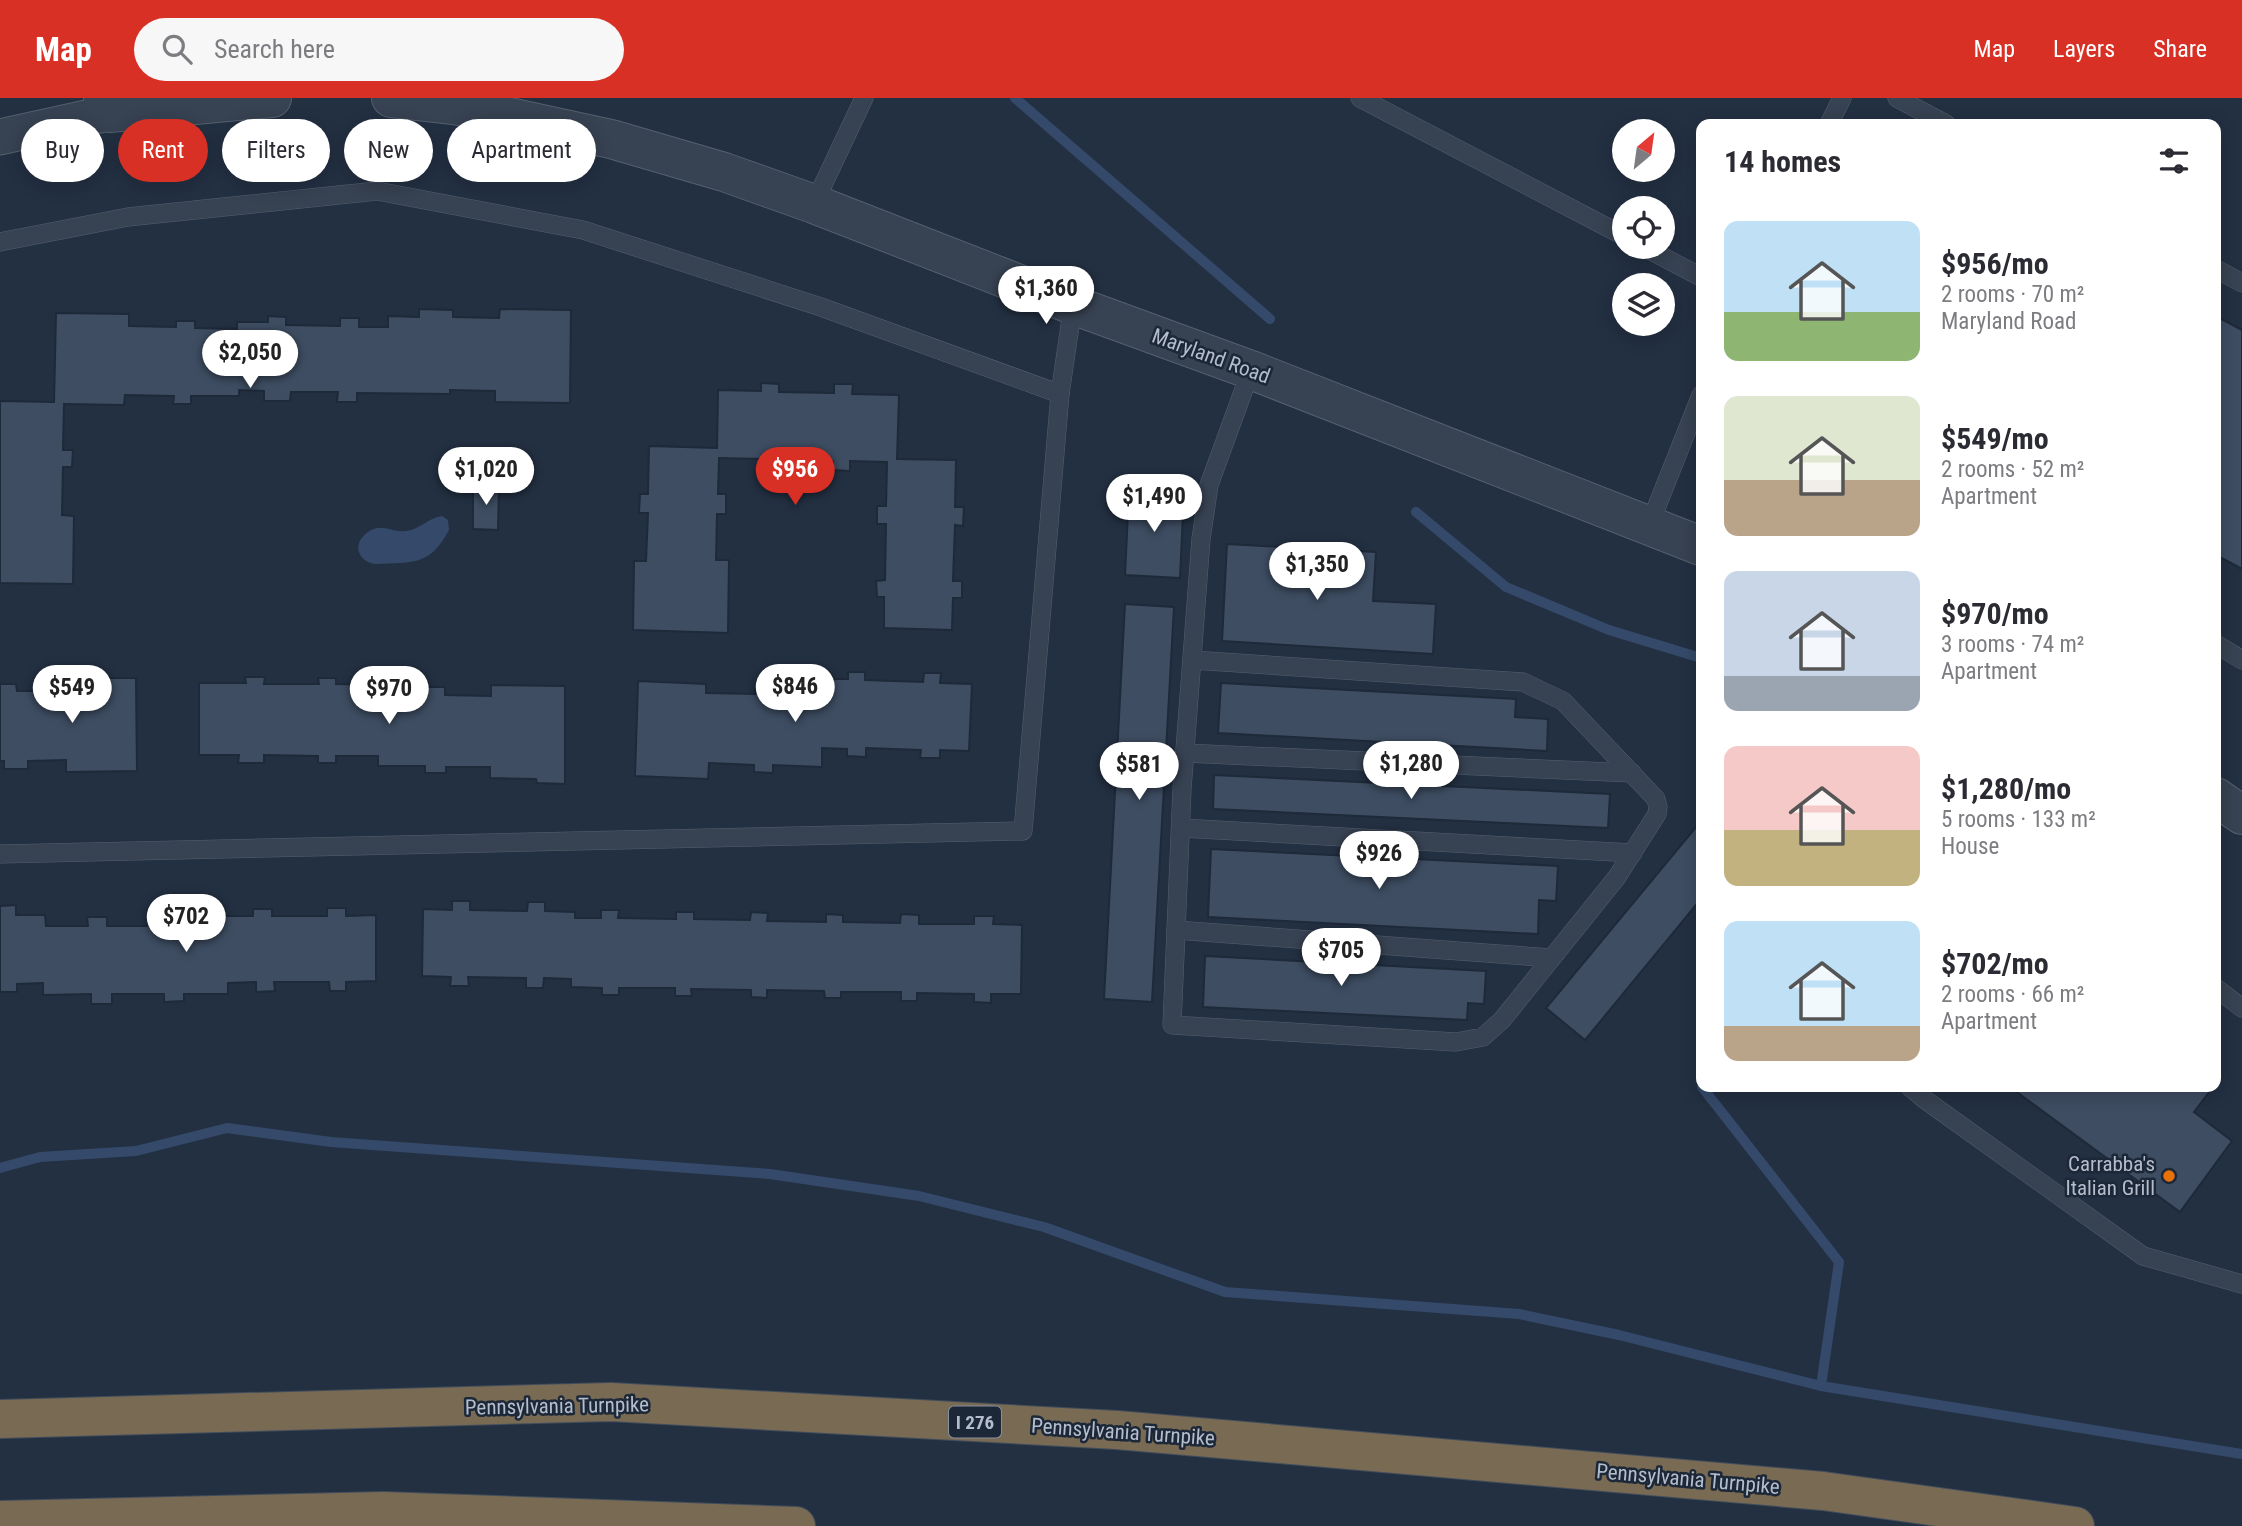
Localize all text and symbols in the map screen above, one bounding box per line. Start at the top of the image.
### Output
search box [134,18,624,81]
text: Map [35,30,92,69]
icon: search [158,30,196,68]
text: Search here [214,34,335,64]
text: Map [1974,35,2015,63]
text: Layers [2053,35,2115,63]
text: Share [2153,35,2207,63]
chip: Buy [21,119,104,182]
chip: Rent [118,119,208,182]
chip: Filters [222,119,330,182]
chip: New [344,119,433,182]
chip: Apartment [447,119,596,182]
north arrow [1612,119,1675,182]
map controls [1612,119,1675,336]
icon: filters [2155,142,2193,180]
text: 14 homes [1724,144,1841,179]
button: locate [1612,196,1675,259]
text: $956/mo [1941,246,2049,281]
icon: home [1780,249,1864,333]
pin: $1,360 [989,266,1103,326]
button: layers [1612,273,1675,336]
text: $1,360 [1014,275,1078,302]
text: 2 rooms · 70 m² [1941,281,2084,308]
text: Maryland Road [1941,308,2076,335]
street label: Maryland Road [1149,324,1273,388]
pin: $2,050 [193,330,307,390]
text: $2,050 [218,339,282,366]
text: $549/mo [1941,421,2049,456]
icon: home [1780,424,1864,508]
pin: $1,020 [429,448,543,507]
pin: $956 [754,448,836,507]
text: $1,020 [454,456,518,483]
text: $956 [772,456,818,483]
text: 2 rooms · 52 m² [1941,456,2084,483]
pin: $1,490 [1097,474,1211,534]
text: $1,490 [1122,483,1186,510]
text: Apartment [1941,483,2037,510]
pin: $1,350 [1260,542,1374,602]
text: $1,350 [1285,551,1349,578]
text: $970/mo [1941,596,2049,631]
icon: home [1780,599,1864,683]
text: 3 rooms · 74 m² [1941,631,2084,658]
text: Apartment [1941,658,2037,685]
pin: $846 [754,664,836,724]
pin: $549 [31,666,113,725]
pin: $970 [348,666,430,726]
text: $846 [772,673,818,700]
text: $549 [49,674,95,701]
text: $970 [366,675,412,702]
pin: $581 [1098,742,1180,802]
pin: $1,280 [1354,742,1468,801]
text: $1,280 [1379,750,1443,777]
text: $581 [1116,751,1162,778]
text: $1,280/mo [1941,771,2071,806]
icon: home [1780,774,1864,858]
text: 5 rooms · 133 m² [1941,806,2096,833]
pin: $926 [1338,832,1420,891]
text: House [1941,833,1999,860]
text: $926 [1356,840,1402,867]
pin: $702 [145,894,227,954]
text: $702 [163,903,209,930]
pin: $705 [1300,928,1382,988]
text: $705 [1318,937,1364,964]
text: $702/mo [1941,946,2049,981]
icon: home [1780,949,1864,1033]
text: 2 rooms · 66 m² [1941,981,2084,1008]
text: Apartment [1941,1008,2037,1035]
place label: Carrabba's Italian Grill [2066,1152,2155,1200]
marker: Carrabba's Italian Grill [2161,1168,2177,1184]
street label: Pennsylvania Turnpike [465,1392,649,1420]
road number: I 276 [949,1406,1001,1438]
street label: Pennsylvania Turnpike [1030,1414,1216,1450]
street label: Pennsylvania Turnpike [1595,1459,1781,1499]

